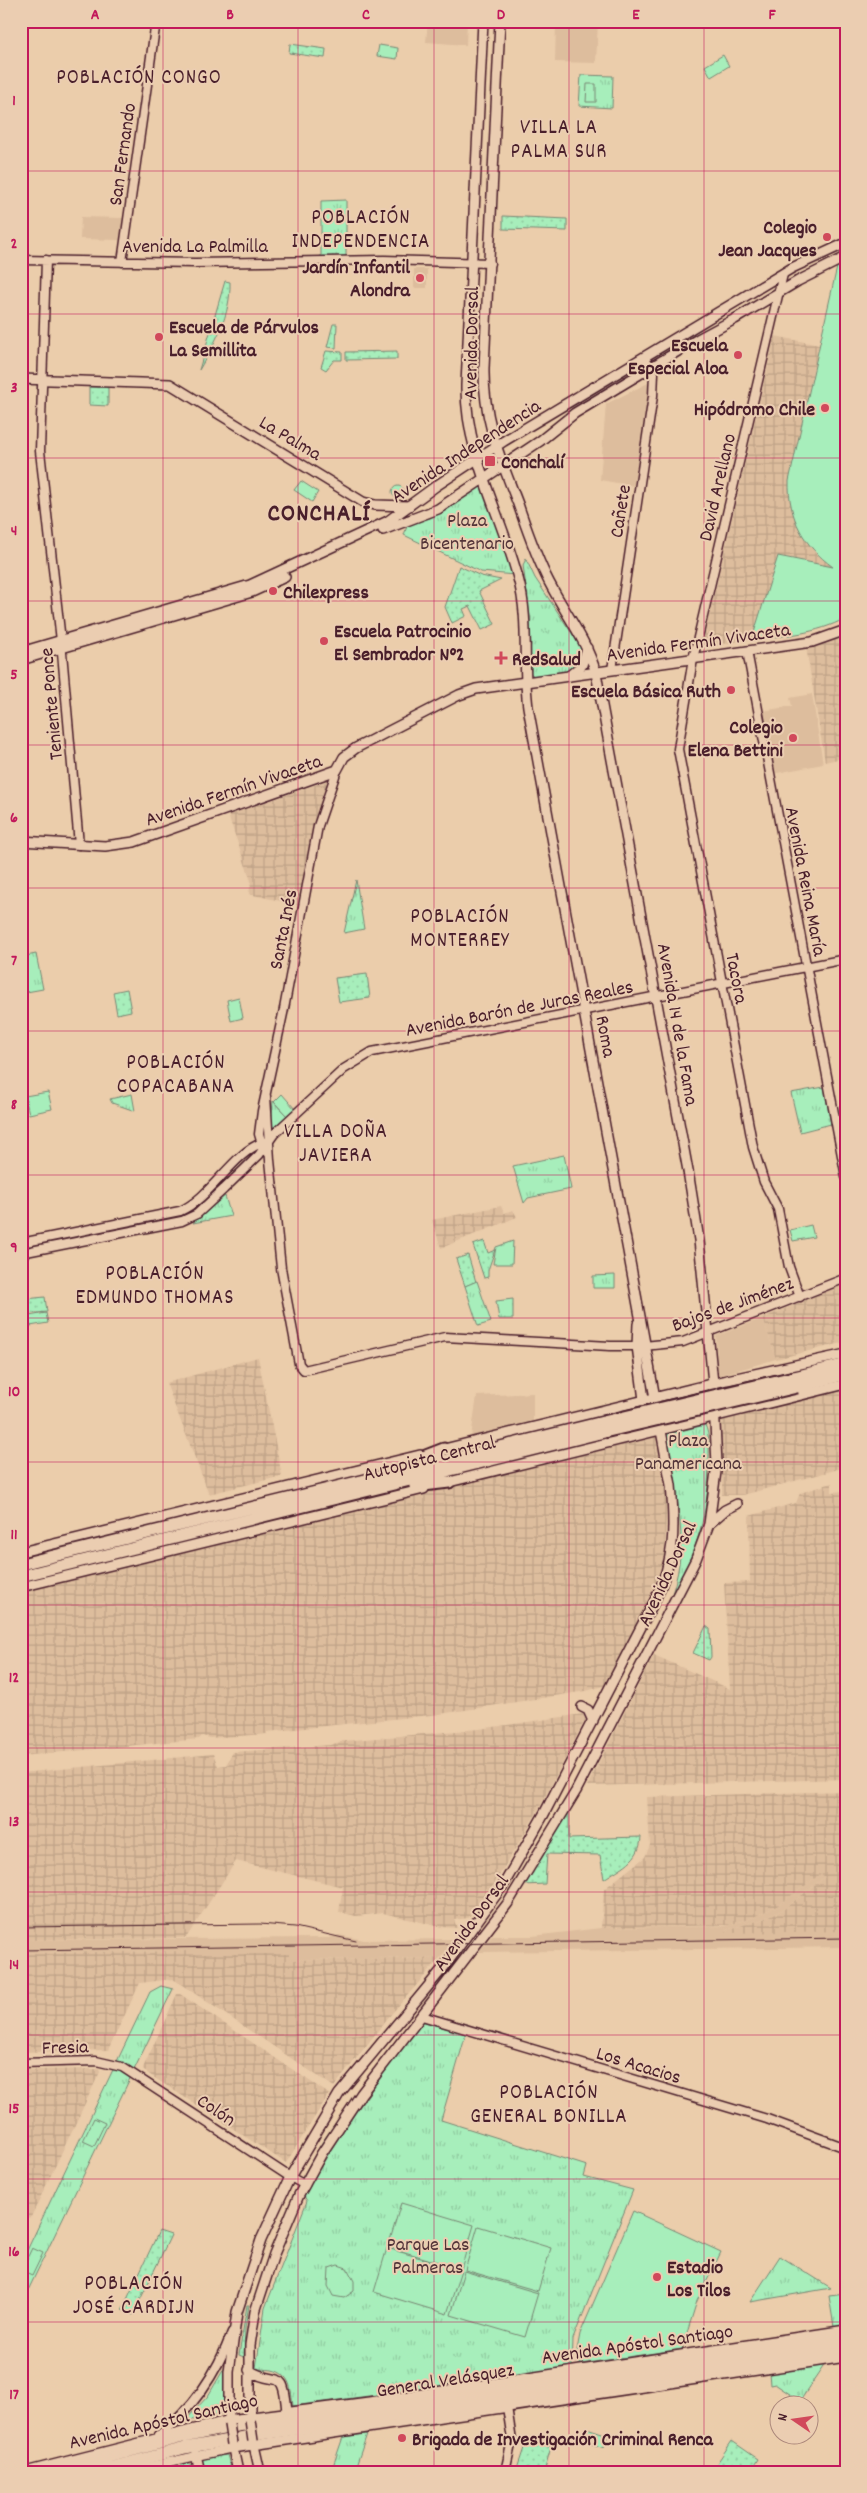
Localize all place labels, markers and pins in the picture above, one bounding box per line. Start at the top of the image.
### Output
place label: Colegio Jean Jacques [718,215,817,266]
marker: Colegio Jean Jacques [821,231,833,243]
place label: Jardín Infantil Alondra [302,255,411,306]
marker: Jardín Infantil Alondra [414,272,426,284]
place label: Escuela de Párvulos La Semillita [169,315,319,366]
marker: Escuela de Párvulos La Semillita [153,331,165,343]
place label: Escuela Especial Aloa [628,333,729,384]
marker: Escuela Especial Aloa [732,349,744,361]
place label: Hipódromo Chile [694,397,815,425]
marker: Hipódromo Chile [819,402,831,414]
place label: Conchalí [501,450,566,478]
marker: Conchalí [483,454,497,468]
place label: Chilexpress [283,580,369,608]
marker: Chilexpress [267,585,279,597]
place label: Escuela Patrocinio El Sembrador N°2 [334,619,471,670]
marker: Escuela Patrocinio El Sembrador N°2 [318,635,330,647]
place label: RedSalud [512,647,581,675]
marker: RedSalud [494,651,508,665]
place label: Escuela Básica Ruth [571,679,721,707]
marker: Escuela Básica Ruth [725,684,737,696]
place label: Colegio Elena Bettini [688,715,783,766]
marker: Colegio Elena Bettini [787,732,799,744]
place label: Estadio Los Tilos [667,2255,731,2306]
marker: Estadio Los Tilos [651,2271,663,2283]
place label: Brigada de Investigación Criminal Renca [412,2427,714,2455]
marker: Brigada de Investigación Criminal Renca [396,2432,408,2444]

